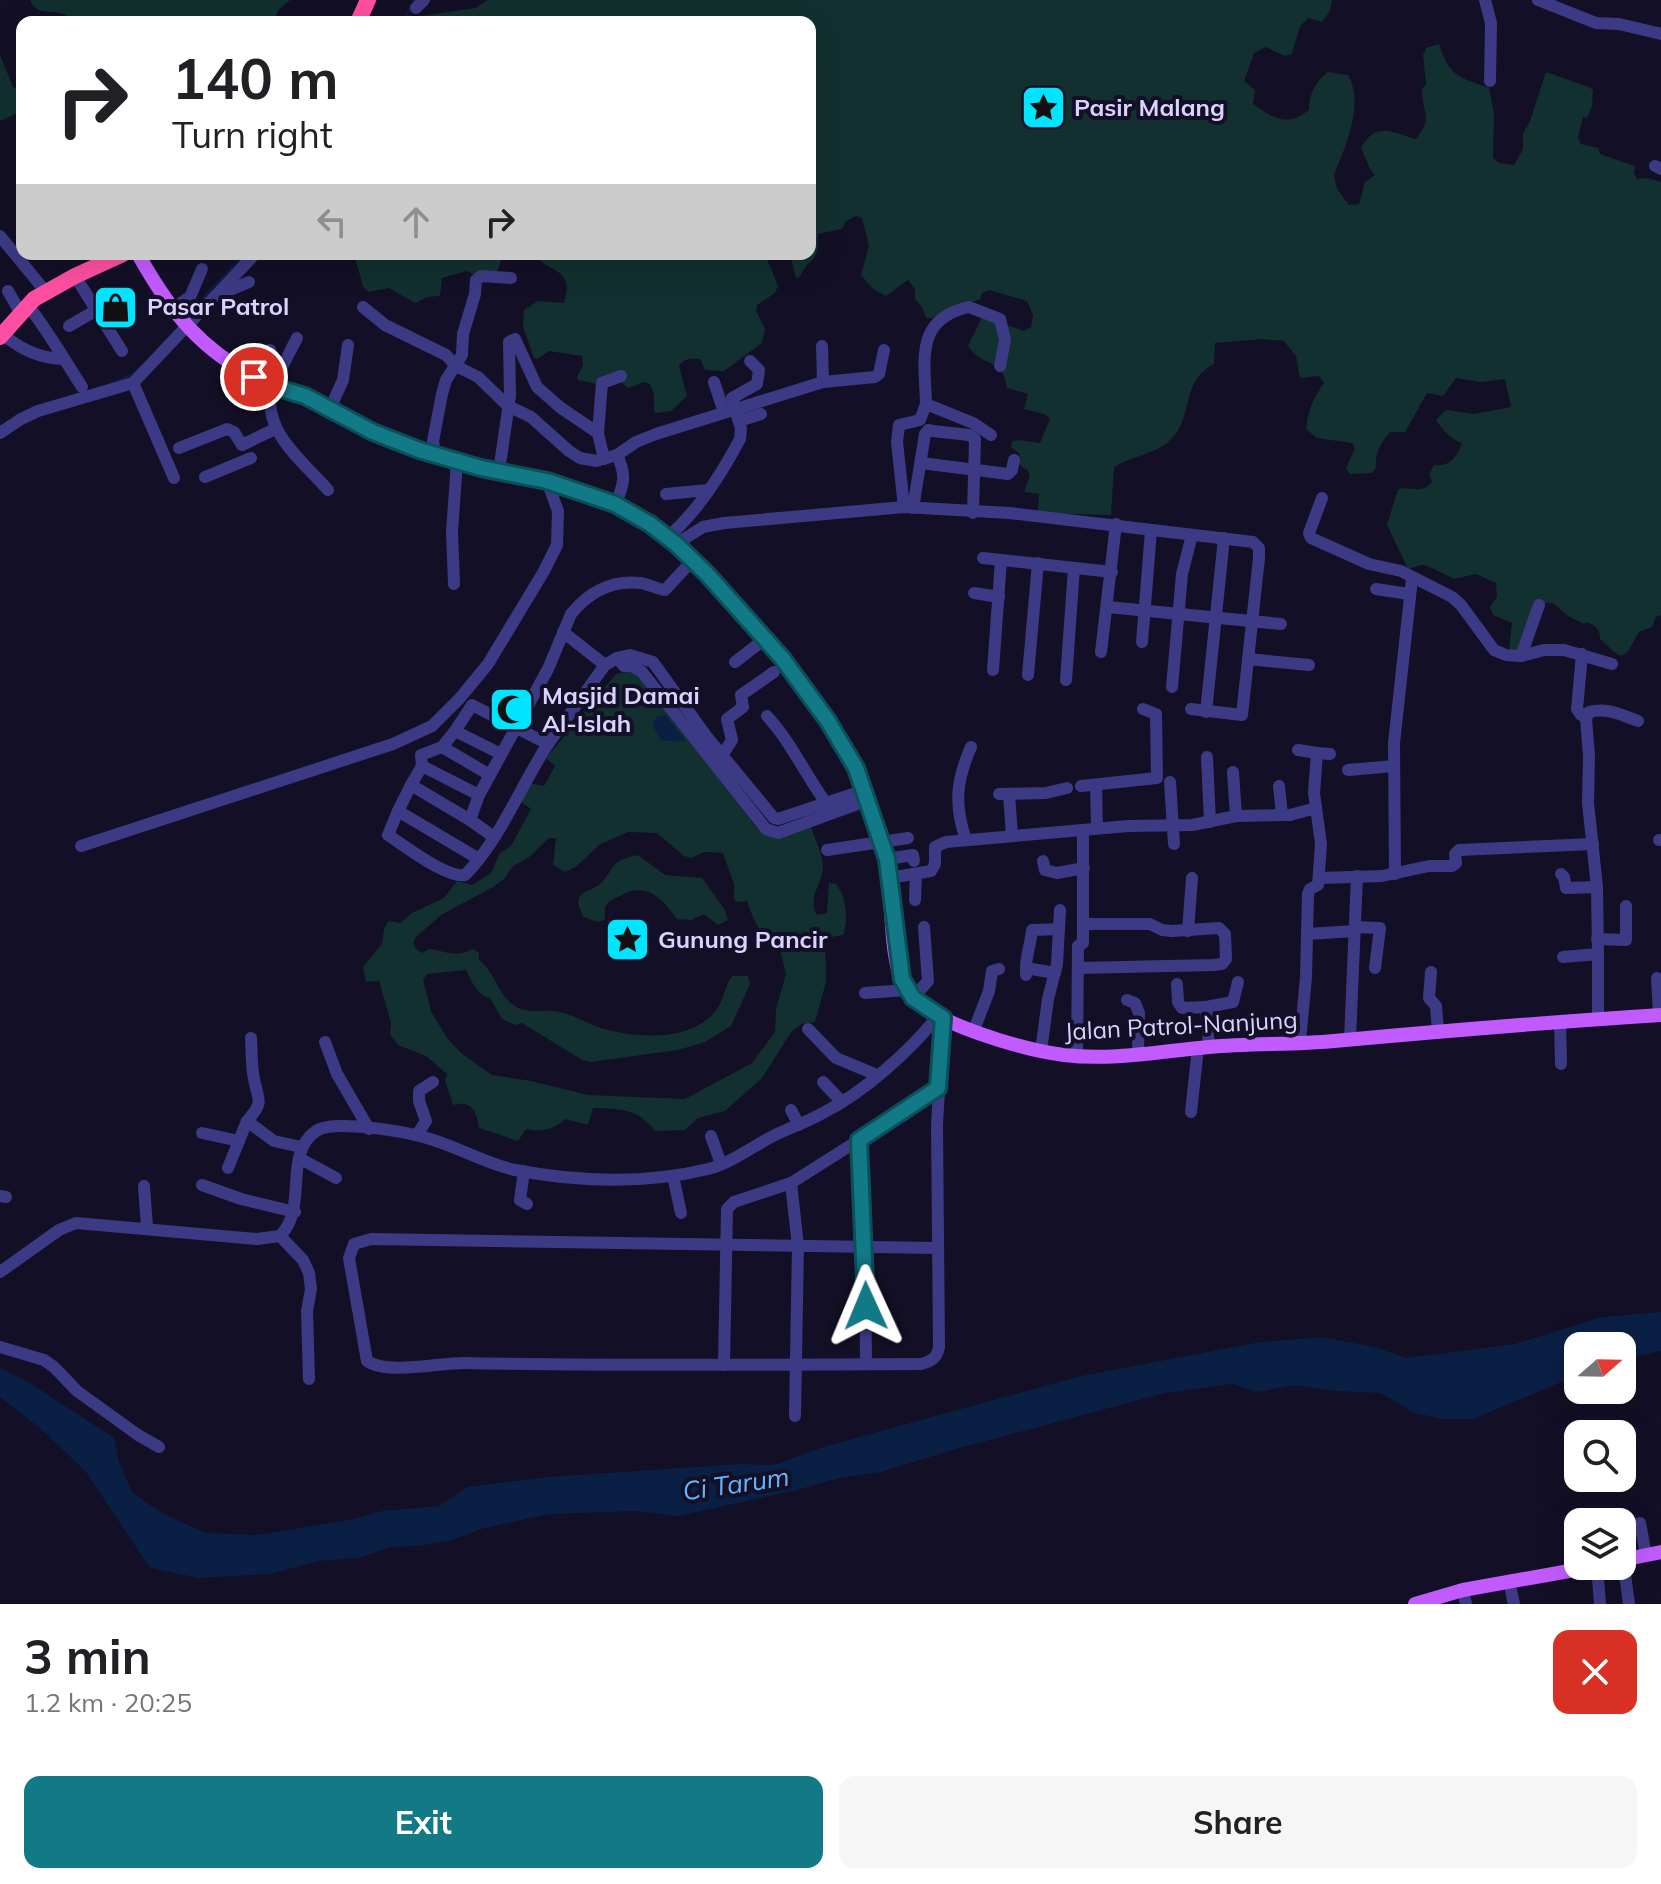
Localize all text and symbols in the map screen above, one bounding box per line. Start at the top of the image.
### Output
text: 140 m [172,43,339,113]
icon: right [40,48,144,152]
place icon: Pasir Malang [1019,84,1067,132]
place label: Pasir Malang [1074,92,1225,122]
text: Turn right [172,112,333,157]
icon: left [310,200,354,244]
icon: ahead [394,200,438,244]
icon: right [478,200,522,244]
shop icon: Pasar Patrol [92,283,140,331]
place label: Pasar Patrol [147,291,289,321]
pin [220,343,288,411]
icon: arrive [232,355,276,399]
place label: Masjid Damai Al-Islah [542,680,700,738]
mosque icon: Masjid Damai Al-Islah [487,686,535,734]
place icon: Gunung Pancir [603,916,651,964]
place label: Gunung Pancir [658,924,828,954]
street label: Jalan Patrol-Nanjung [1064,1004,1298,1046]
position arrow [824,1264,908,1348]
north arrow [1564,1332,1636,1404]
map controls [1564,1332,1636,1580]
button: search [1564,1420,1636,1492]
water label: Ci Tarum [680,1460,791,1507]
button: layers [1564,1508,1636,1580]
text: 3 min [24,1626,151,1686]
button: close [1553,1630,1637,1714]
text: 1.2 km · 20:25 [24,1686,192,1719]
button: Exit [24,1776,823,1868]
button: Share [839,1776,1637,1868]

